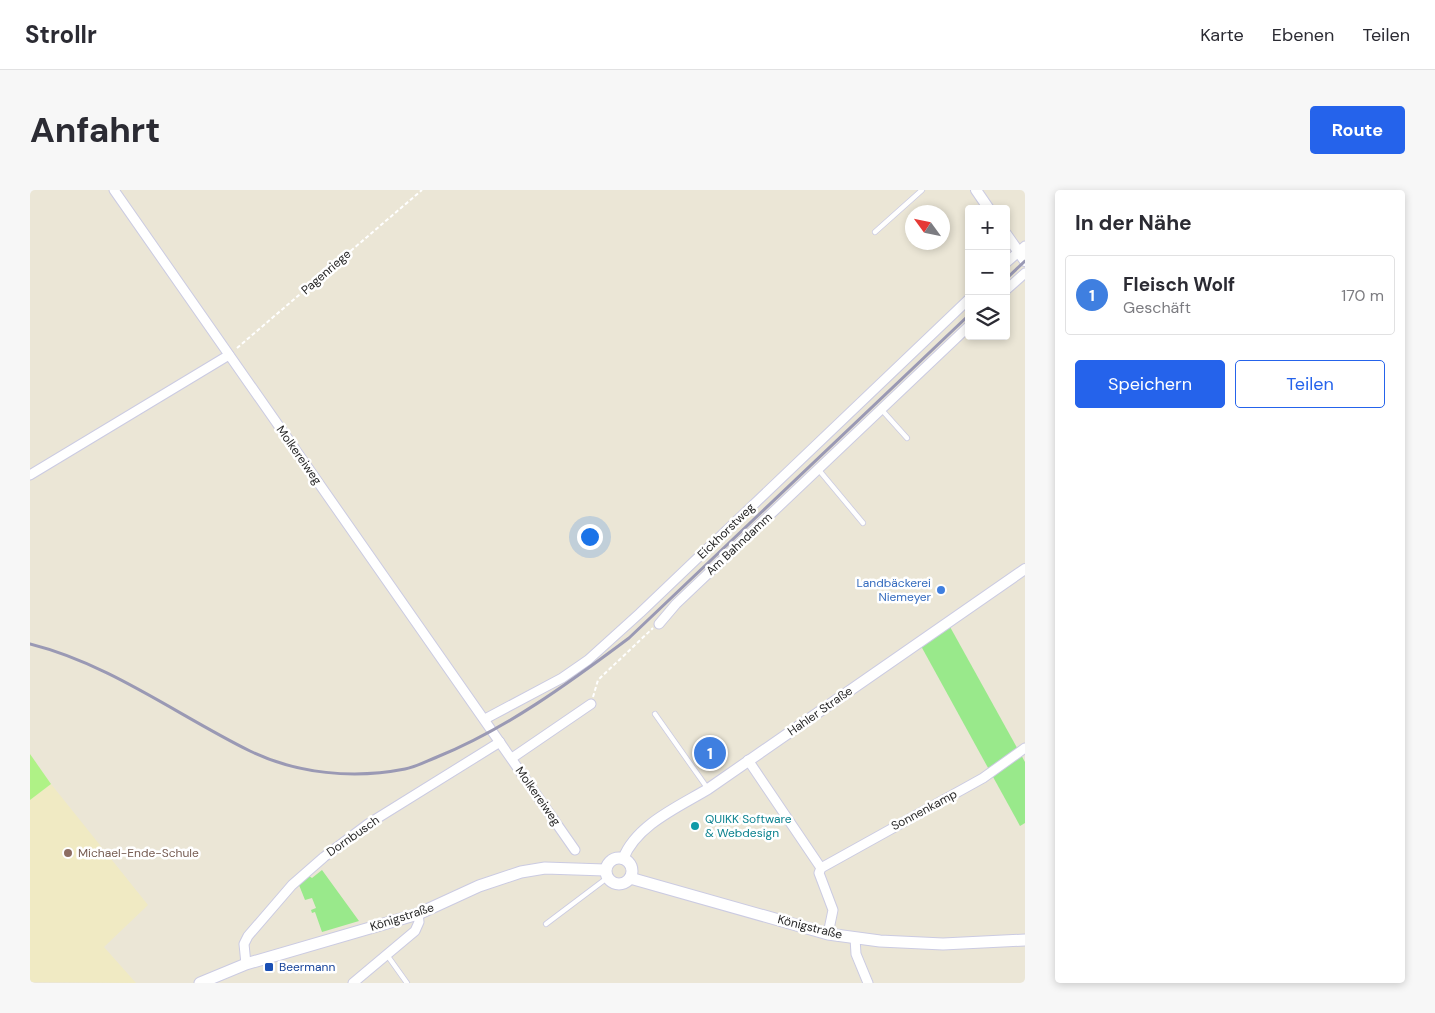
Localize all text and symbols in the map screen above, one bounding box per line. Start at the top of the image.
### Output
text: Strollr [25,19,97,50]
text: Karte [1200,23,1244,47]
text: Ebenen [1272,23,1334,47]
text: Teilen [1362,23,1410,47]
button: Route [1310,106,1405,154]
text: Anfahrt [30,107,160,153]
north arrow [905,205,950,250]
map controls [965,205,1010,340]
button: + [965,205,1010,250]
text: In der Nähe [1075,209,1192,237]
street label: Pagenriege [298,246,354,298]
button: − [965,250,1010,295]
text: Fleisch Wolf [1123,272,1235,297]
text: 1 [1089,285,1095,306]
text: 170 m [1341,285,1384,306]
button: layers [965,295,1010,340]
text: Geschäft [1123,297,1191,318]
button: Speichern [1075,360,1225,408]
button: Teilen [1235,360,1385,408]
street label: Molkereiweg [273,422,325,488]
street label: Eickhorstweg [694,499,758,562]
street label: Am Bahndamm [703,509,775,579]
your location [577,524,603,550]
place label: Landbäckerei Niemeyer [856,575,932,605]
marker: Landbäckerei Niemeyer [935,584,947,596]
street label: Hahler Straße [784,683,856,739]
pin: 1 [694,734,726,772]
street label: Molkereiweg [512,763,564,829]
street label: Sonnenkamp [888,786,960,834]
place label: QUIKK Software & Webdesign [705,811,792,841]
street label: Dornbusch [323,812,383,860]
marker: QUIKK Software & Webdesign [689,820,701,832]
place label: Michael-Ende-Schule [78,845,199,861]
marker: Michael-Ende-Schule [62,847,74,859]
street label: Königstraße [368,899,436,935]
street label: Königstraße [776,911,844,943]
place label: Beermann [279,959,335,975]
marker: Beermann [263,961,275,973]

